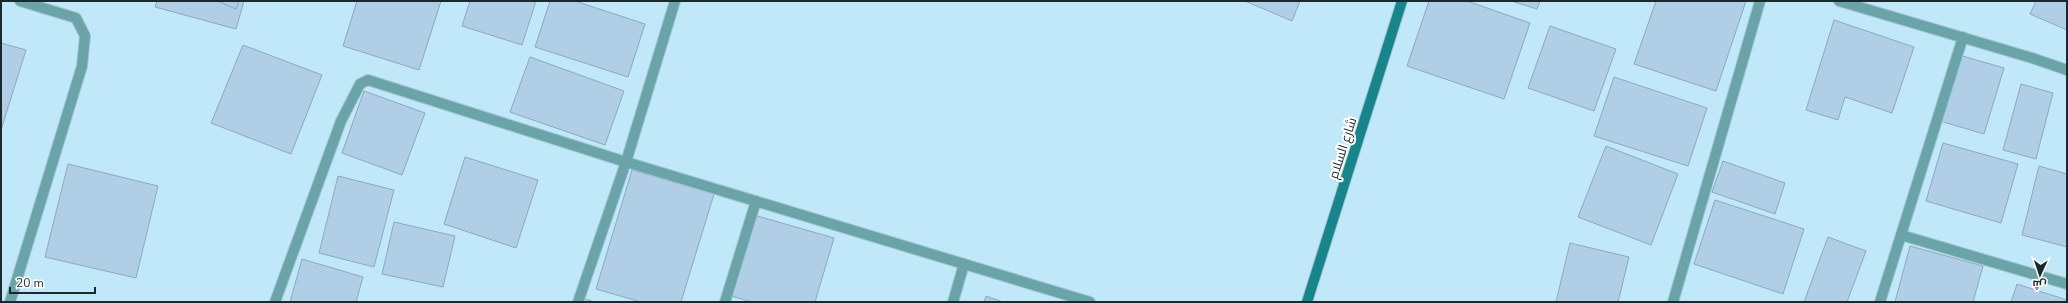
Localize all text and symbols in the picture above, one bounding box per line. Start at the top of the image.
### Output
street label: شارع السلام [1325,115,1361,181]
north arrow [2020,255,2060,295]
scale bar [10,269,95,295]
text: 20 m [16,275,44,291]
text: ش [2032,277,2047,292]

